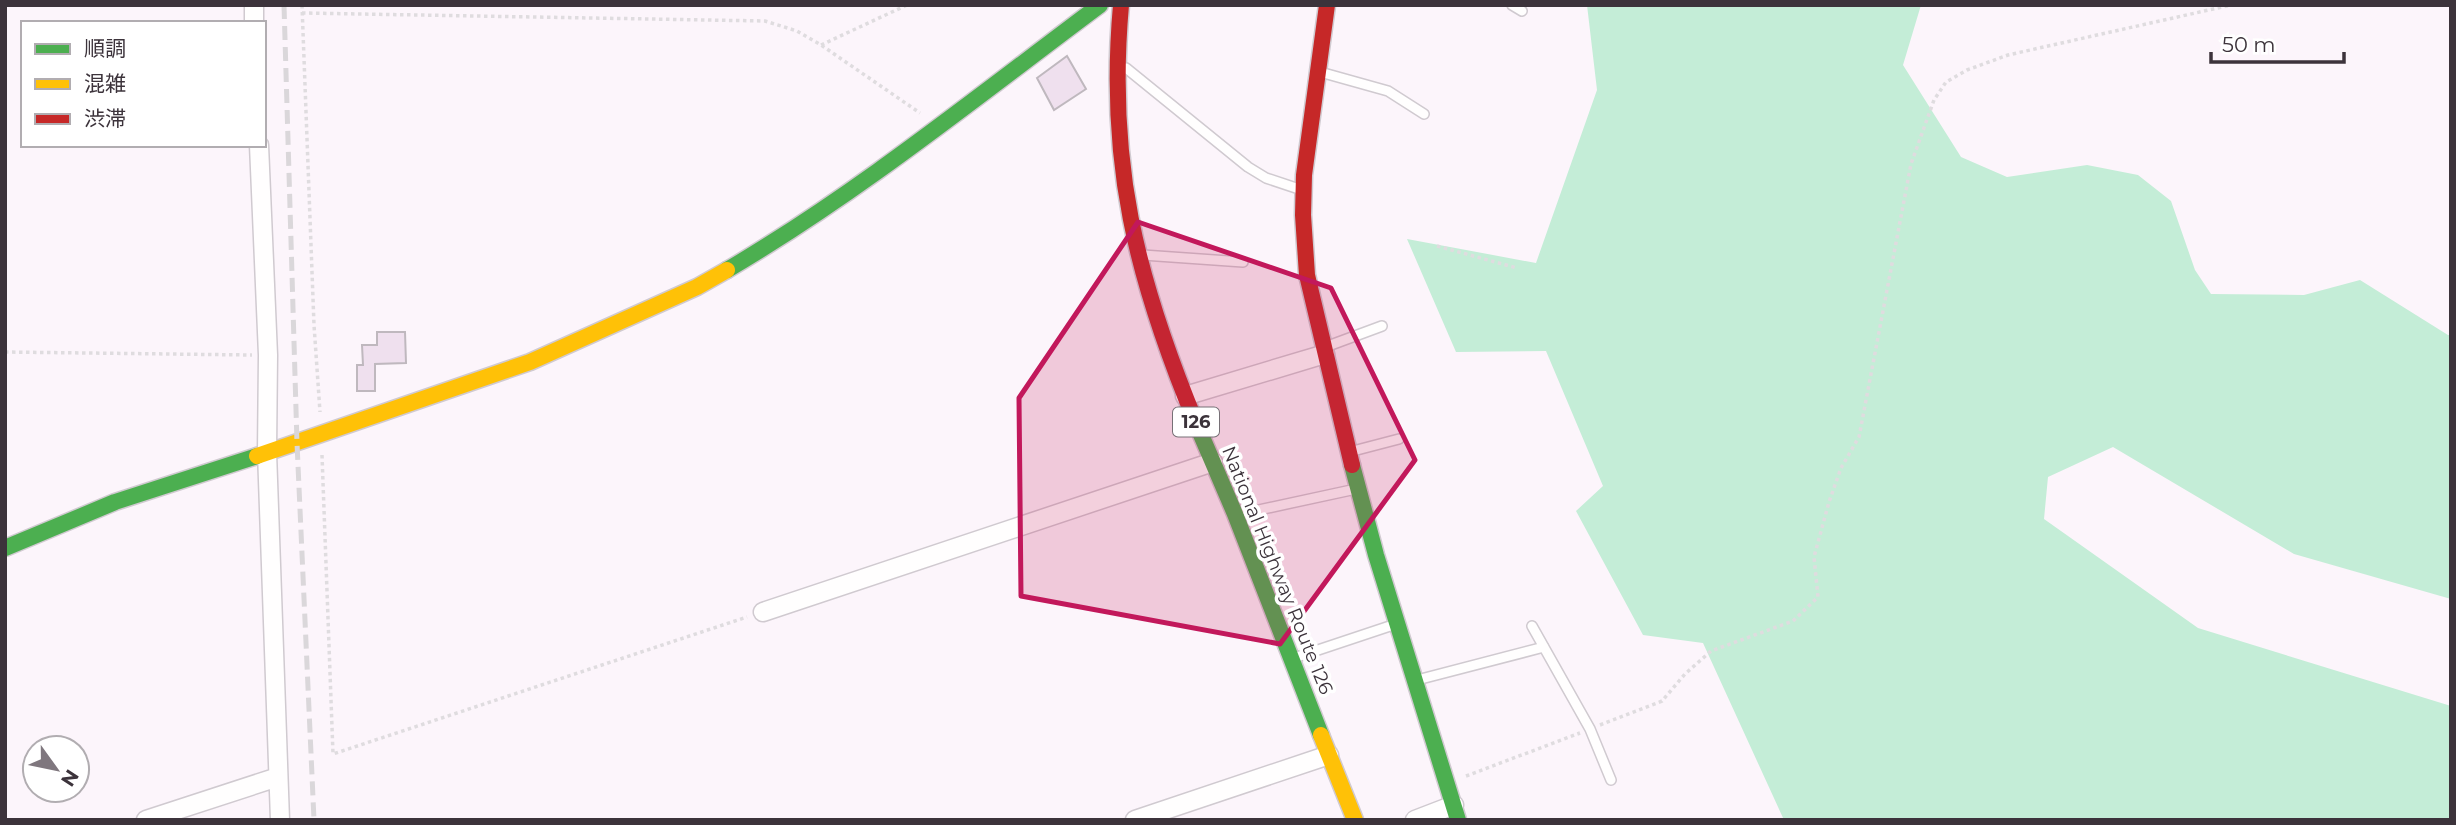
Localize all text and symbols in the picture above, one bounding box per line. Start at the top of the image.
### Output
legend [21,21,266,147]
scale bar [2211,21,2344,65]
text: 50 m [2222,32,2276,57]
text: 順調 [84,36,126,61]
text: 混雑 [84,71,126,96]
text: 渋滞 [84,106,126,131]
road number: 126 [1173,408,1219,436]
street label: National Highway Route 126 [1217,443,1338,698]
north arrow [21,734,91,804]
text: N [56,765,84,791]

